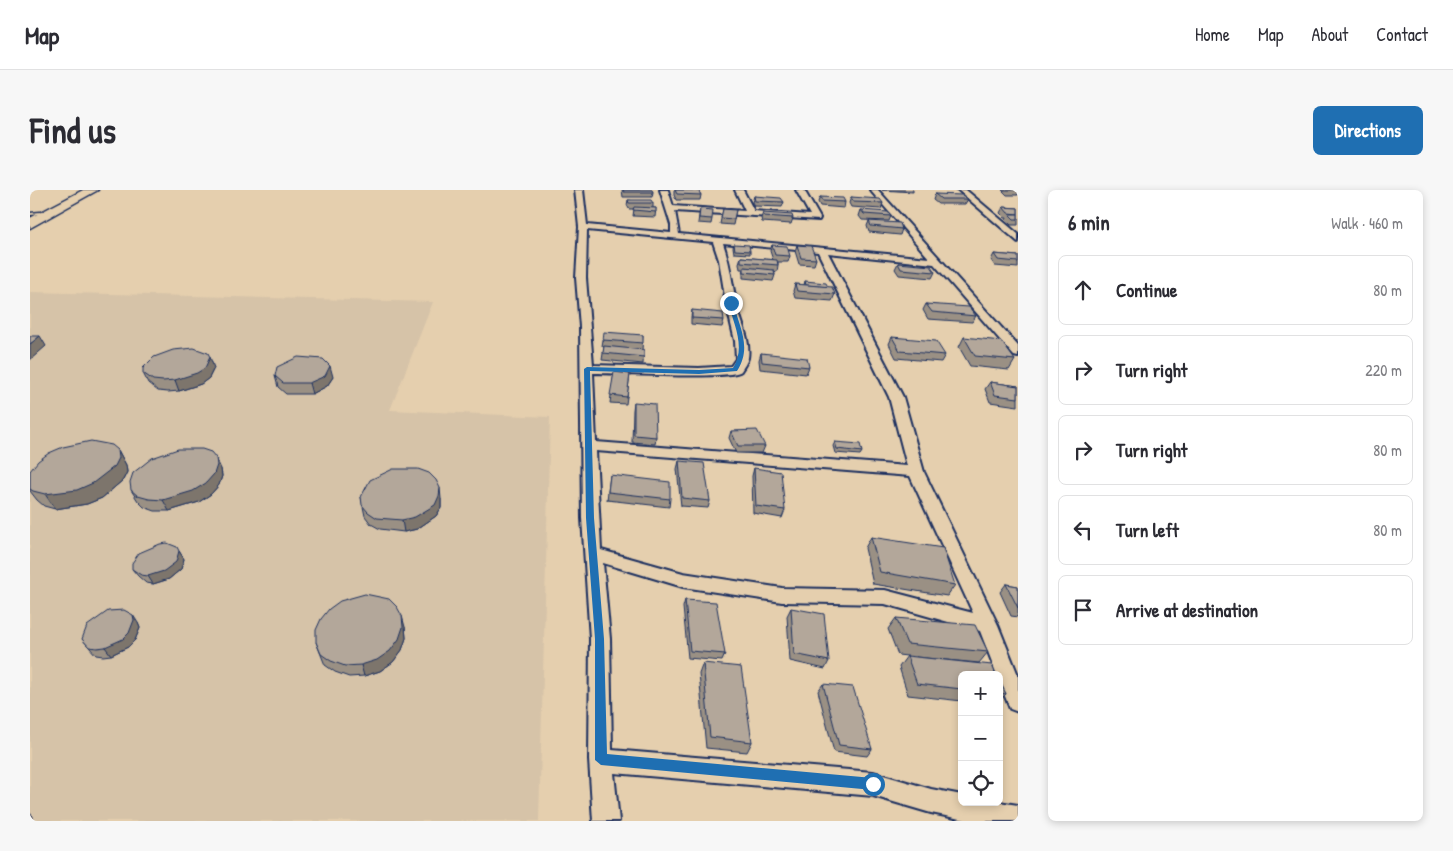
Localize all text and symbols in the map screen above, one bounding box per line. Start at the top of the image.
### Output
text: Map [25,19,59,51]
text: Home [1195,22,1230,47]
text: Map [1258,22,1283,47]
text: About [1311,22,1348,47]
text: Contact [1376,22,1428,47]
button: Directions [1313,106,1423,155]
text: Find us [30,107,116,154]
text: 6 min [1068,208,1110,237]
text: Walk · 460 m [1331,212,1403,234]
icon: ahead [1069,276,1097,304]
text: Continue [1116,277,1177,303]
text: 80 m [1373,279,1402,301]
route end [720,292,743,315]
icon: right [1069,356,1097,384]
text: Turn right [1116,357,1187,383]
text: 220 m [1365,359,1402,381]
icon: right [1069,436,1097,464]
text: Turn right [1116,437,1187,463]
text: 80 m [1373,439,1402,461]
icon: left [1069,516,1097,544]
text: Turn left [1116,517,1179,543]
text: 80 m [1373,519,1402,541]
icon: arrive [1069,596,1097,624]
text: Arrive at destination [1116,597,1258,623]
map controls [958,671,1003,806]
button: + [958,671,1003,716]
button: − [958,716,1003,761]
button: locate [958,761,1003,806]
route start [862,773,885,796]

